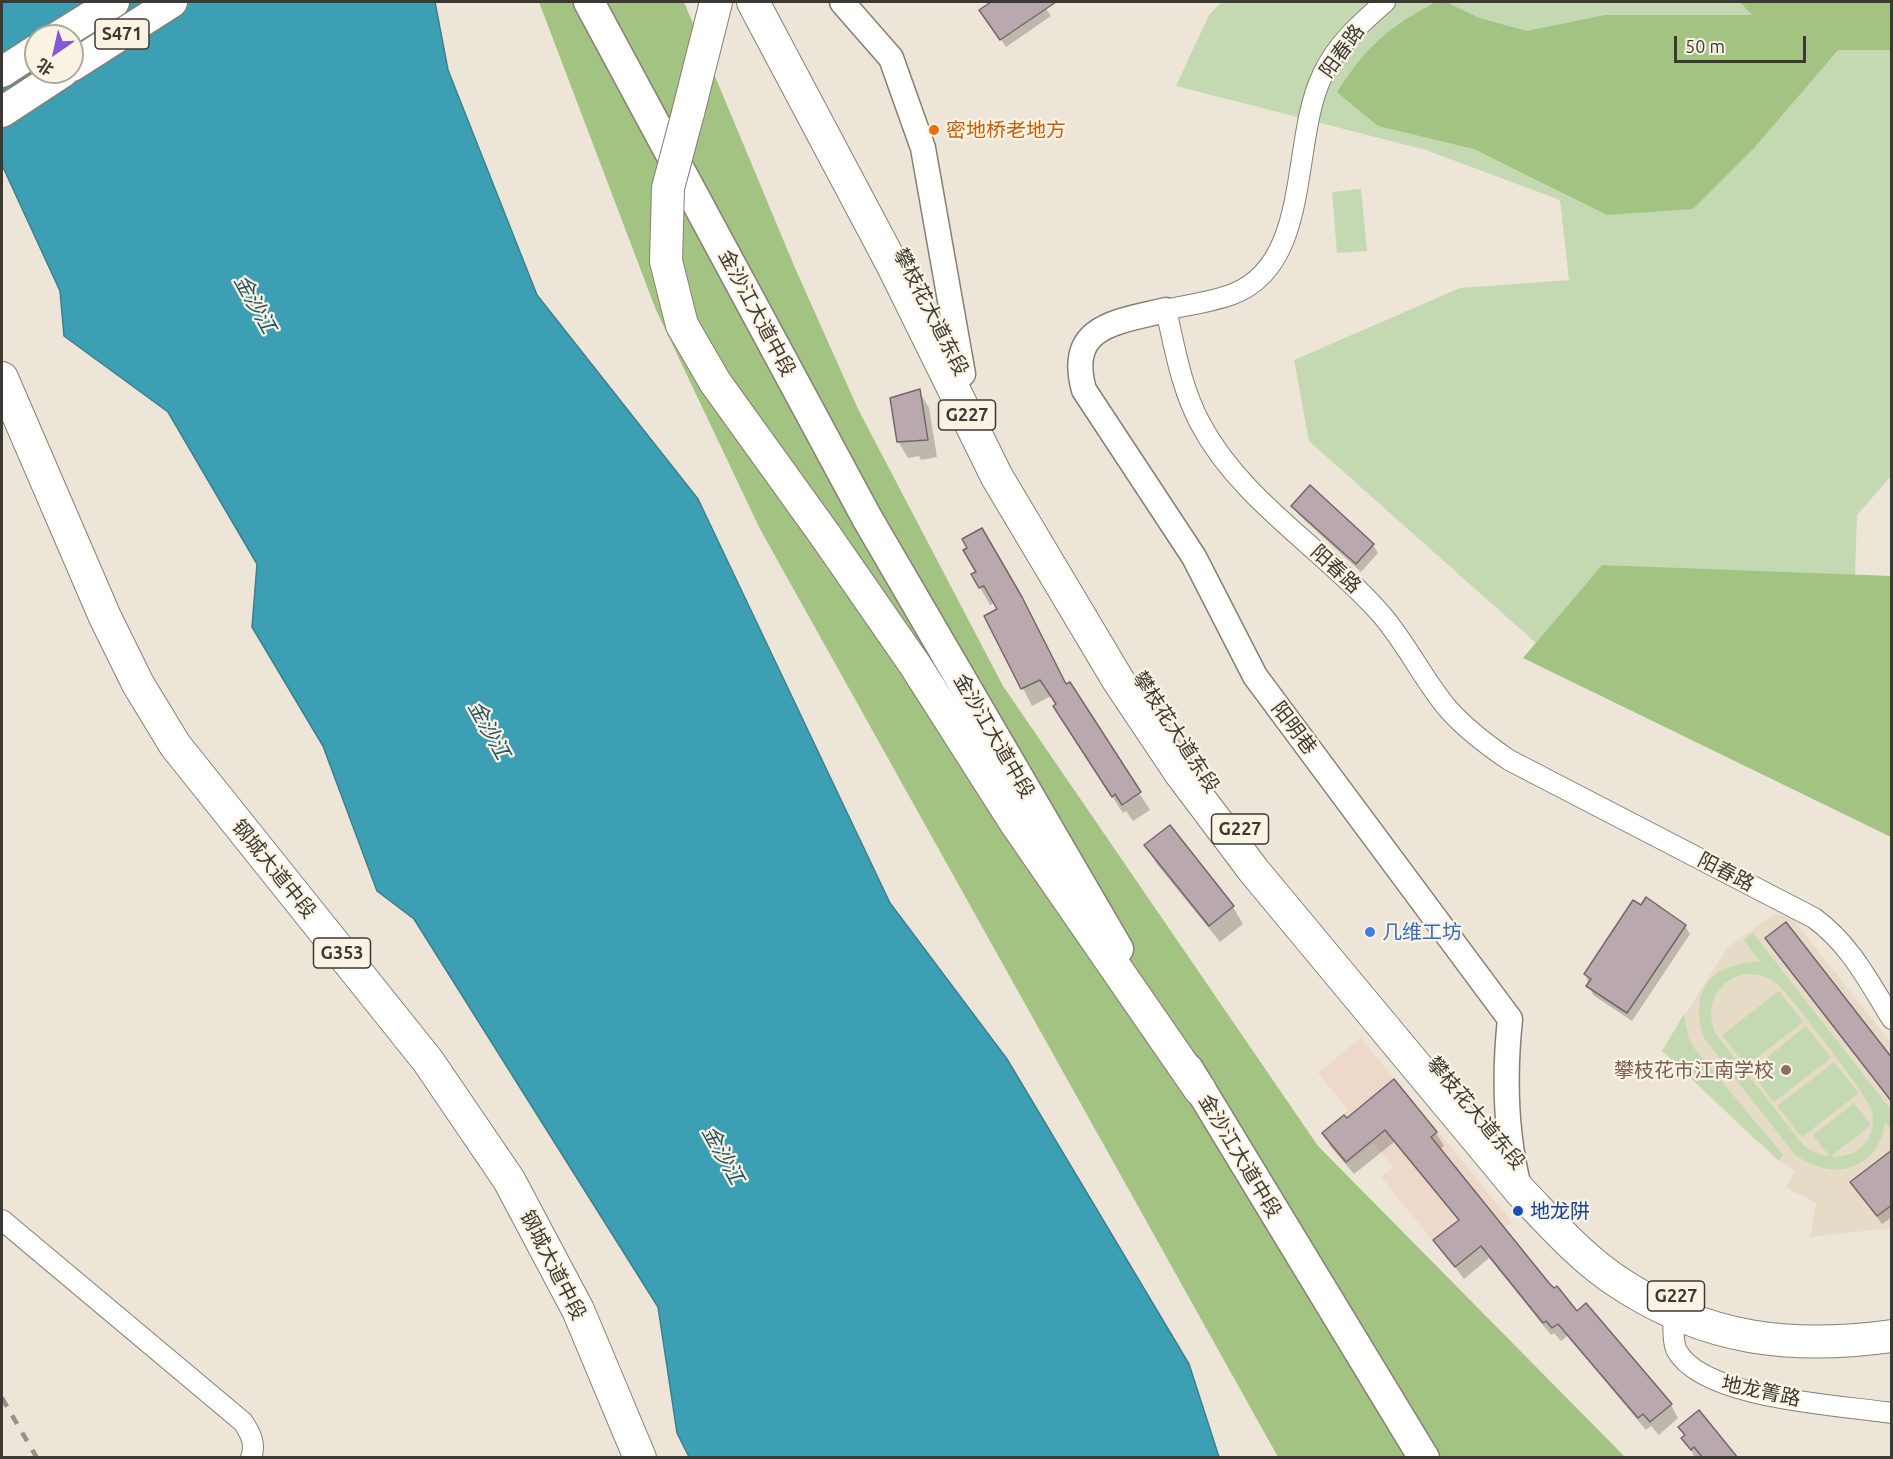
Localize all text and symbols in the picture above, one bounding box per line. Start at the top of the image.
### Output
road number: S471 [95,19,149,49]
street label: 阳春路 [1315,20,1369,82]
north arrow [24,24,84,84]
scale bar [1677,24,1809,62]
text: 50 m [1685,36,1725,56]
text: 北 [33,55,57,79]
place label: 密地桥老地方 [946,118,1066,142]
marker: 密地桥老地方 [927,123,941,137]
street label: 攀枝花大道东段 [889,244,973,380]
street label: 金沙江大道中段 [714,246,800,380]
water label: 金沙江 [229,270,281,338]
road number: G227 [938,400,996,430]
street label: 阳春路 [1306,540,1366,598]
street label: 攀枝花大道东段 [1128,667,1224,797]
street label: 金沙江大道中段 [949,669,1039,803]
water label: 金沙江 [463,696,515,764]
street label: 阳明巷 [1266,697,1322,759]
road number: G227 [1212,814,1268,844]
street label: 钢城大道中段 [227,815,321,923]
street label: 阳春路 [1694,848,1758,896]
place label: 几维工坊 [1382,920,1462,944]
marker: 几维工坊 [1363,925,1377,939]
road number: G353 [314,938,370,968]
street label: 攀枝花大道东段 [1422,1052,1530,1174]
place label: 攀枝花市江南学校 [1614,1058,1774,1082]
marker: 攀枝花市江南学校 [1779,1063,1793,1077]
street label: 金沙江大道中段 [1194,1090,1286,1222]
water label: 金沙江 [697,1121,749,1189]
place label: 地龙阱 [1530,1199,1590,1223]
marker: 地龙阱 [1511,1204,1525,1218]
street label: 钢城大道中段 [515,1206,591,1324]
road number: G227 [1648,1281,1704,1311]
street label: 地龙箐路 [1719,1371,1803,1411]

